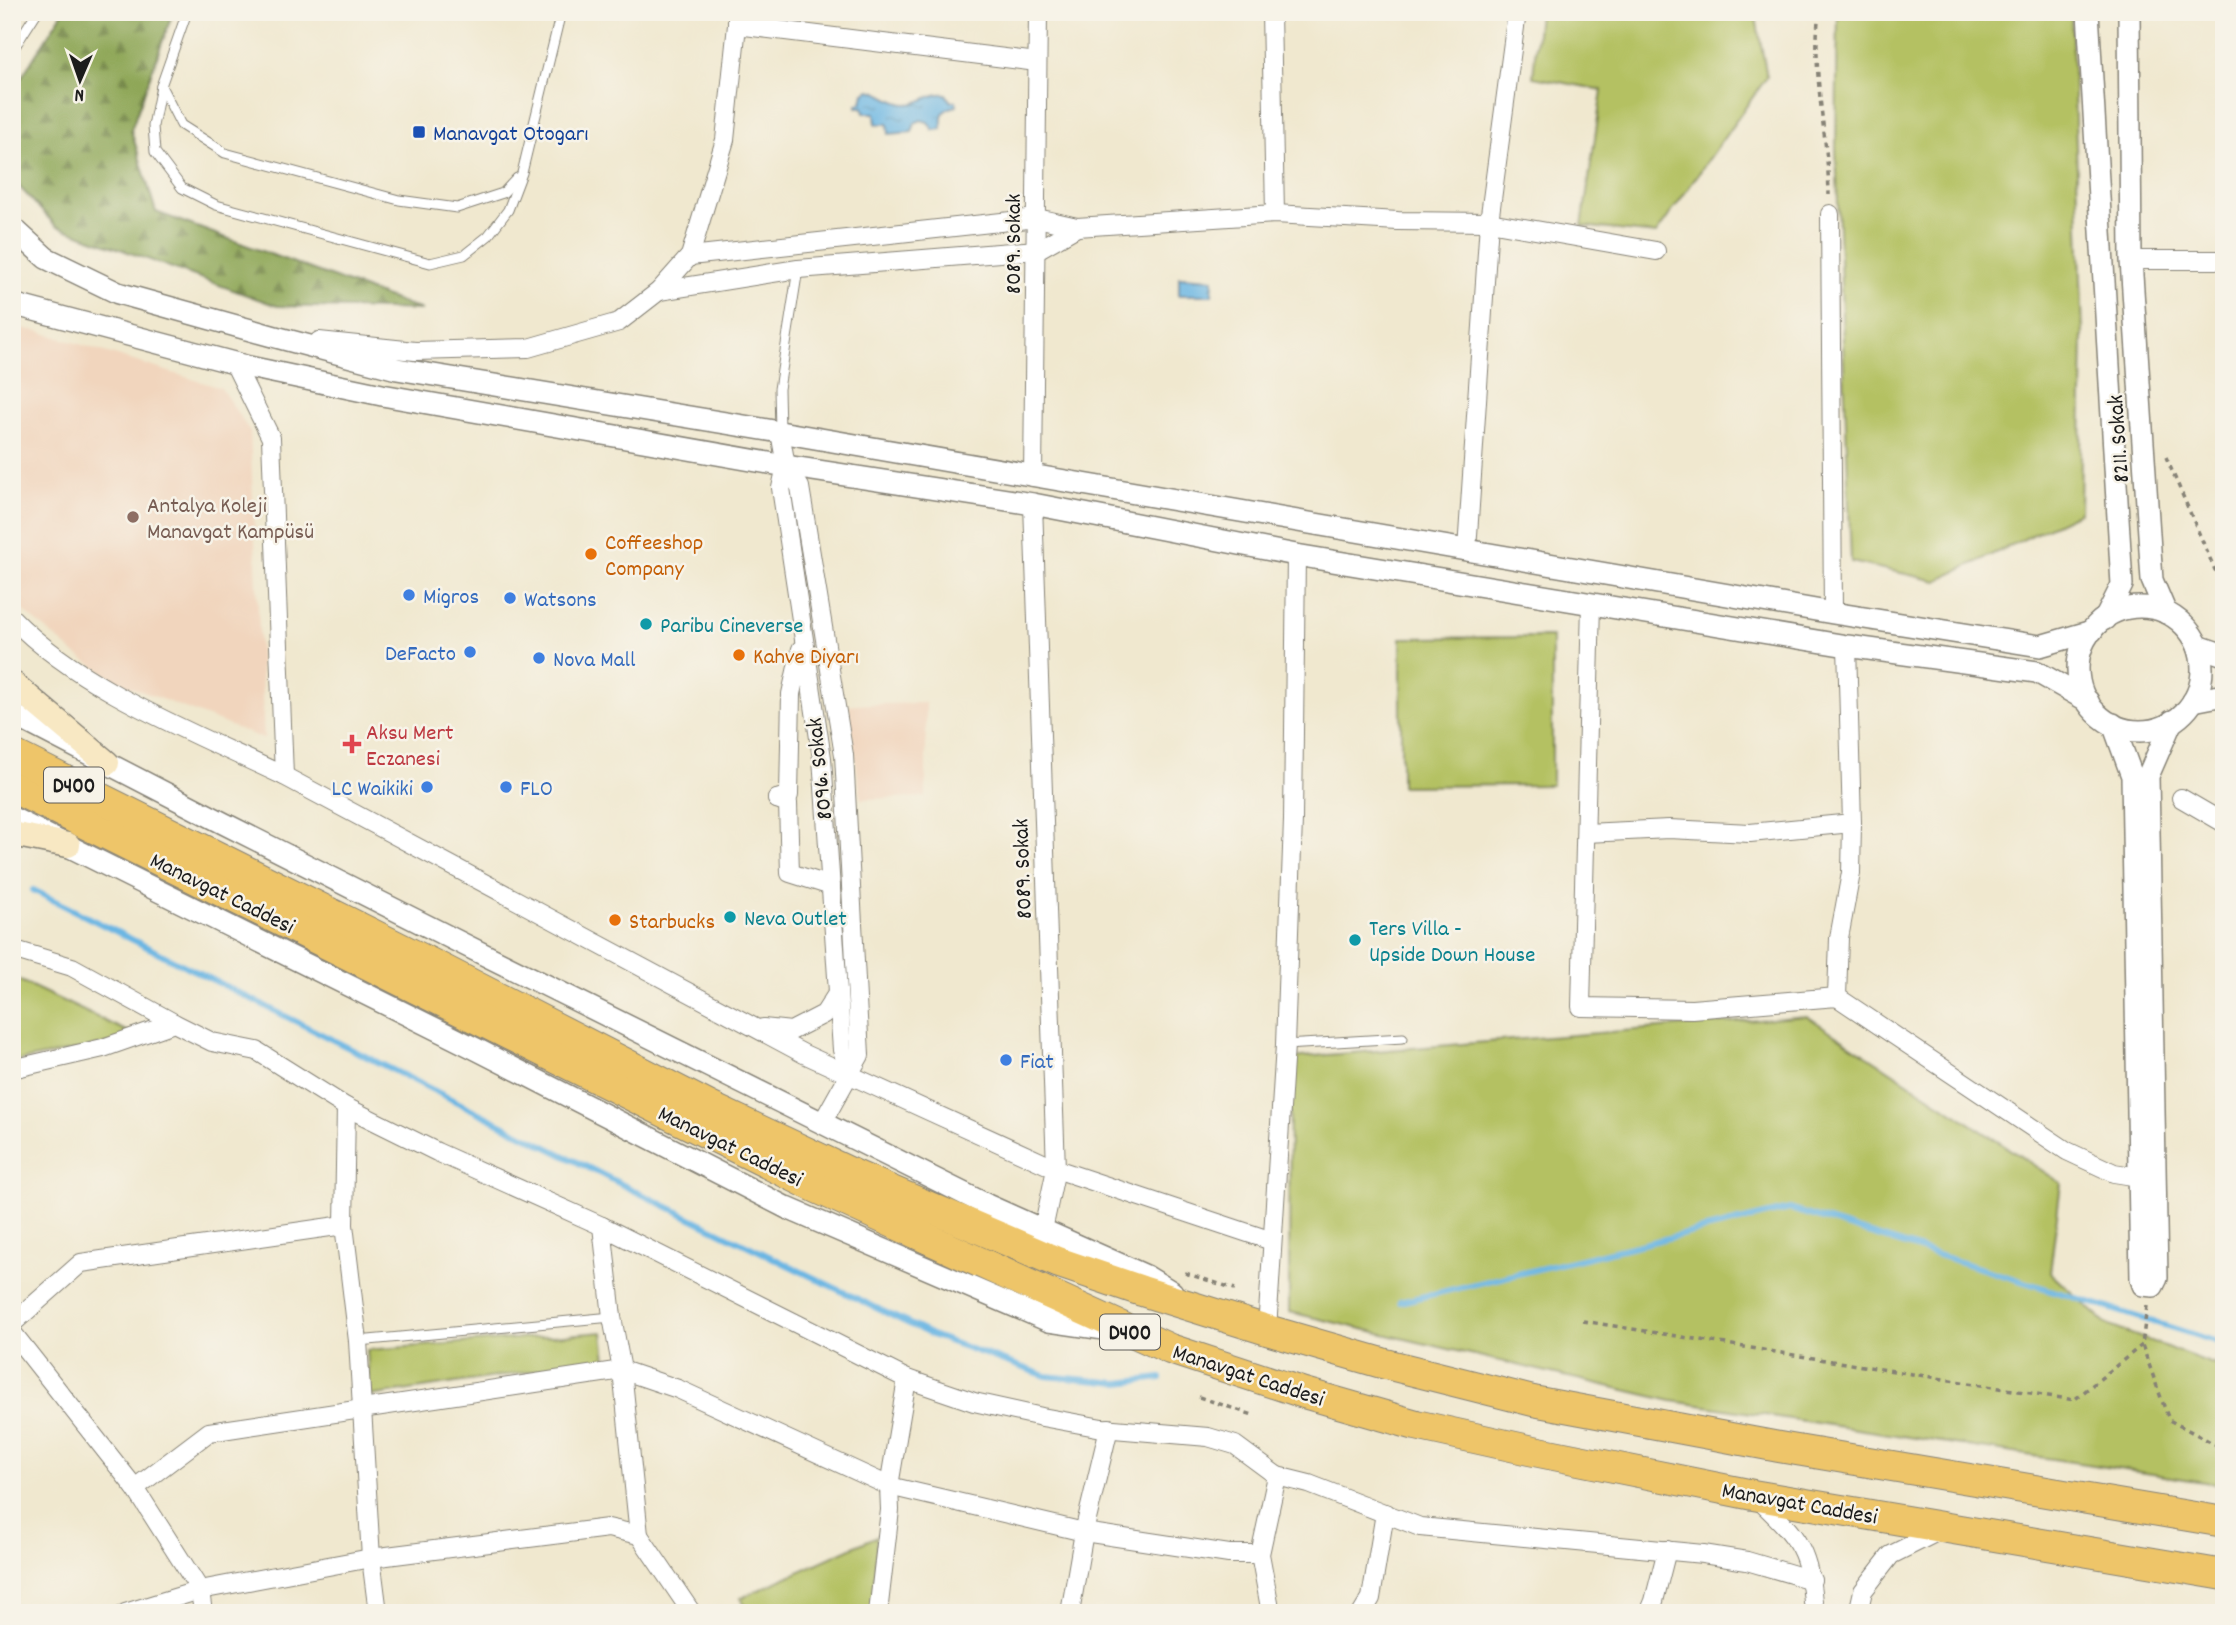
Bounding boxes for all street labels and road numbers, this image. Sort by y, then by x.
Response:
street label: 8089. Sokak [999,194,1032,294]
street label: 8211. Sokak [2101,393,2140,484]
street label: 8096. Sokak [800,716,843,821]
road number: D400 [44,768,104,802]
street label: 8089. Sokak [1006,818,1043,920]
street label: Manavgat Caddesi [143,846,300,945]
street label: Manavgat Caddesi [651,1099,808,1198]
road number: D400 [1100,1314,1160,1350]
street label: Manavgat Caddesi [1168,1337,1328,1417]
street label: Manavgat Caddesi [1719,1476,1880,1535]

